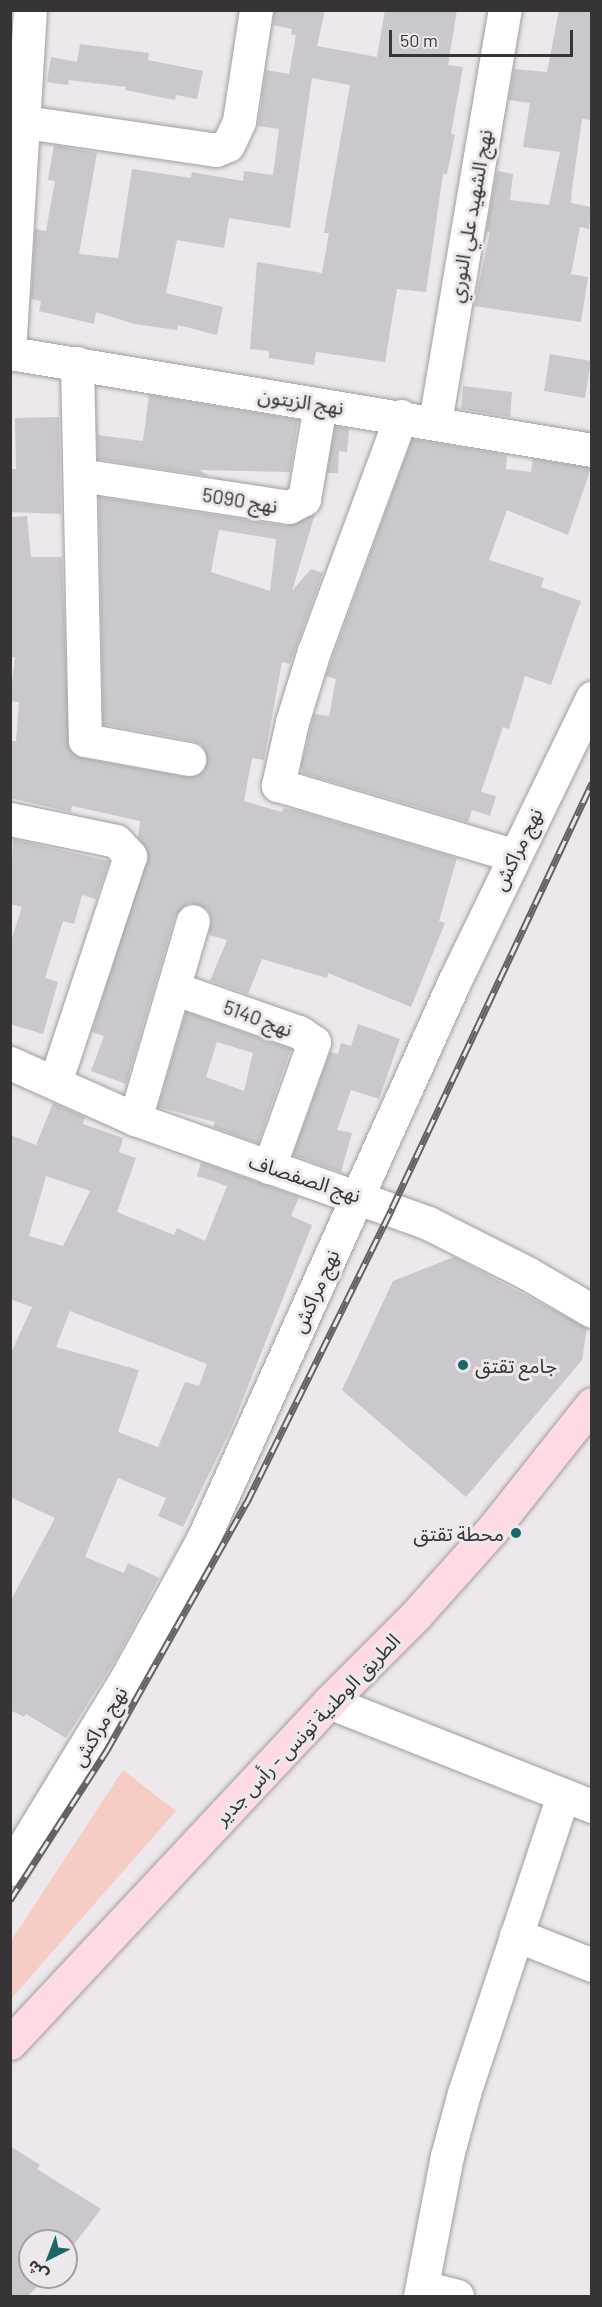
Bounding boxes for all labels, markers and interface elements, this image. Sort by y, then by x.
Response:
scale bar [392,18,576,56]
text: 50 m [400,29,438,51]
street label: نهج الشهيد علي النوري [443,128,497,304]
street label: نهج الزيتون [256,382,346,420]
street label: نهج 5090 [201,482,279,518]
street label: نهج مراكش [487,804,547,894]
street label: نهج 5140 [220,994,296,1042]
street label: نهج الصفصاف [246,1149,364,1207]
street label: نهج مراكش [286,1246,344,1336]
place label: جامع تقتق [475,1353,557,1377]
marker: جامع تقتق [456,1358,470,1372]
place label: محطة تقتق [413,1521,504,1545]
marker: محطة تقتق [509,1526,523,1540]
street label: الطريق الوطنية تونس - رأس جدير [209,1628,405,1830]
street label: نهج مراكش [66,1682,132,1770]
north arrow [18,2229,78,2289]
text: ش [22,2257,51,2286]

